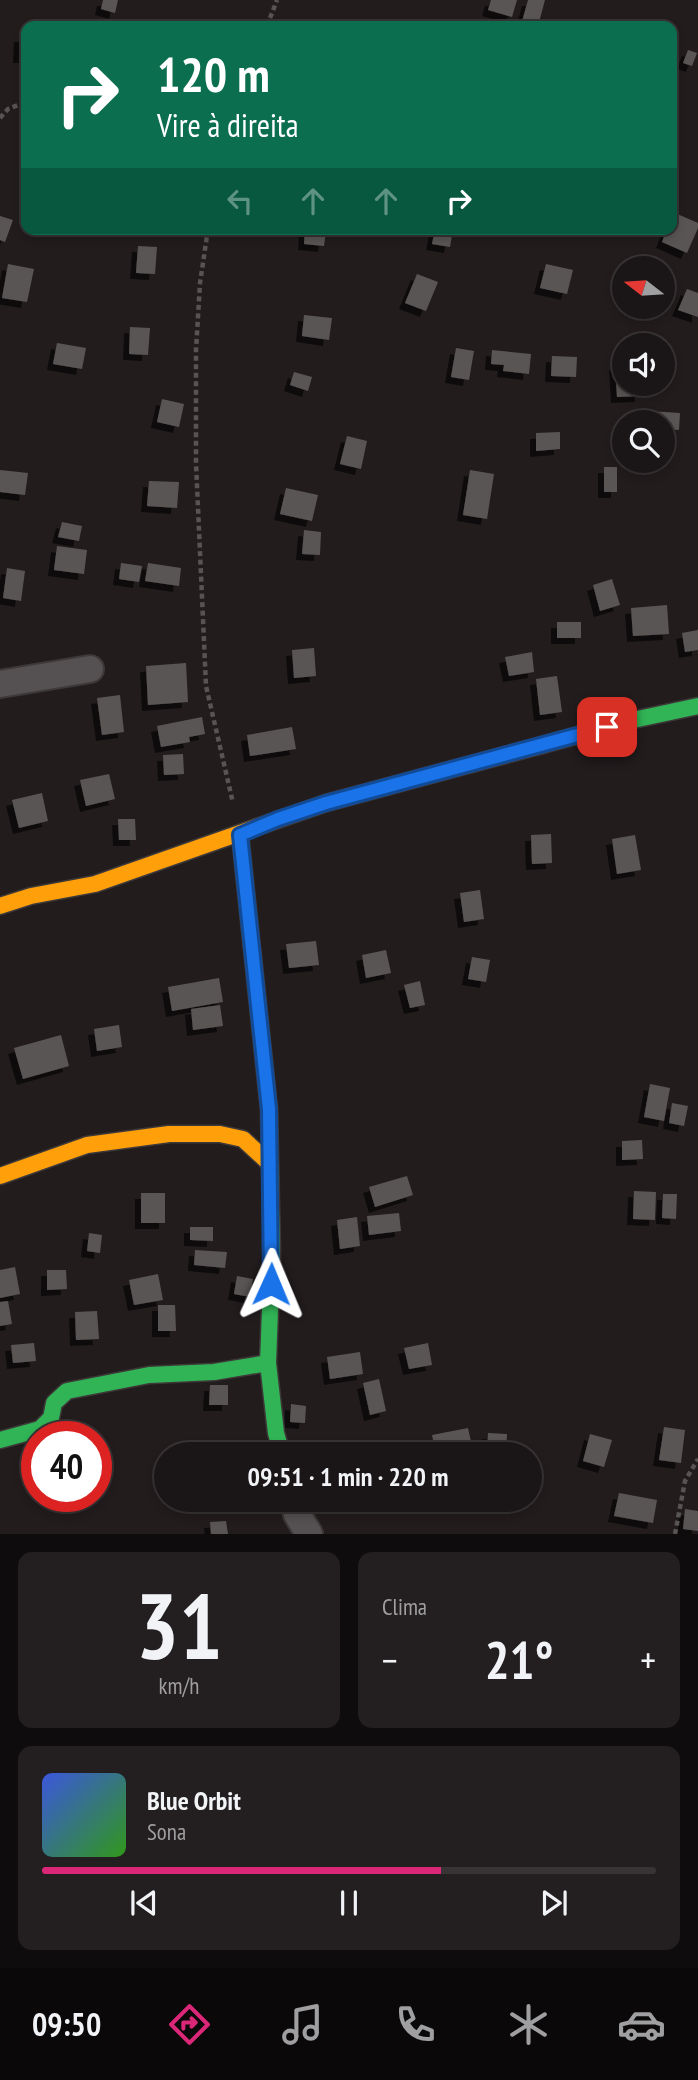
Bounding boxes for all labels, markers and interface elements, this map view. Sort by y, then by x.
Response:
text: 120 m [157,42,270,106]
icon: right [42,49,133,140]
text: Vire à direita [157,104,298,146]
icon: left [221,182,259,220]
icon: ahead [294,182,332,220]
icon: ahead [367,182,405,220]
icon: right [440,182,478,220]
north arrow [612,256,676,318]
map controls [612,256,675,473]
button: sound [612,333,675,396]
button: search [612,410,675,473]
pin [577,697,637,757]
icon: arrive [588,708,626,746]
position arrow [234,1247,308,1321]
speed limit sign: 40 [21,1421,112,1512]
text: 09:51 · 1 min · 220 m [248,1460,448,1493]
text: 31 [136,1566,223,1684]
text: Clima [382,1592,427,1621]
text: 21° [485,1626,553,1693]
text: − [382,1635,398,1684]
text: + [640,1635,656,1684]
text: km/h [159,1671,199,1700]
text: Blue Orbit [147,1784,241,1817]
text: Sona [147,1817,186,1846]
icon: previous [125,1884,163,1922]
icon: pause [330,1884,368,1922]
icon: next [535,1884,573,1922]
icon: directions [165,2000,214,2049]
icon: music [278,2000,327,2049]
icon: phone [391,2000,440,2049]
icon: climate [504,2000,553,2049]
icon: car [617,2000,666,2049]
text: 09:50 [32,2003,101,2045]

